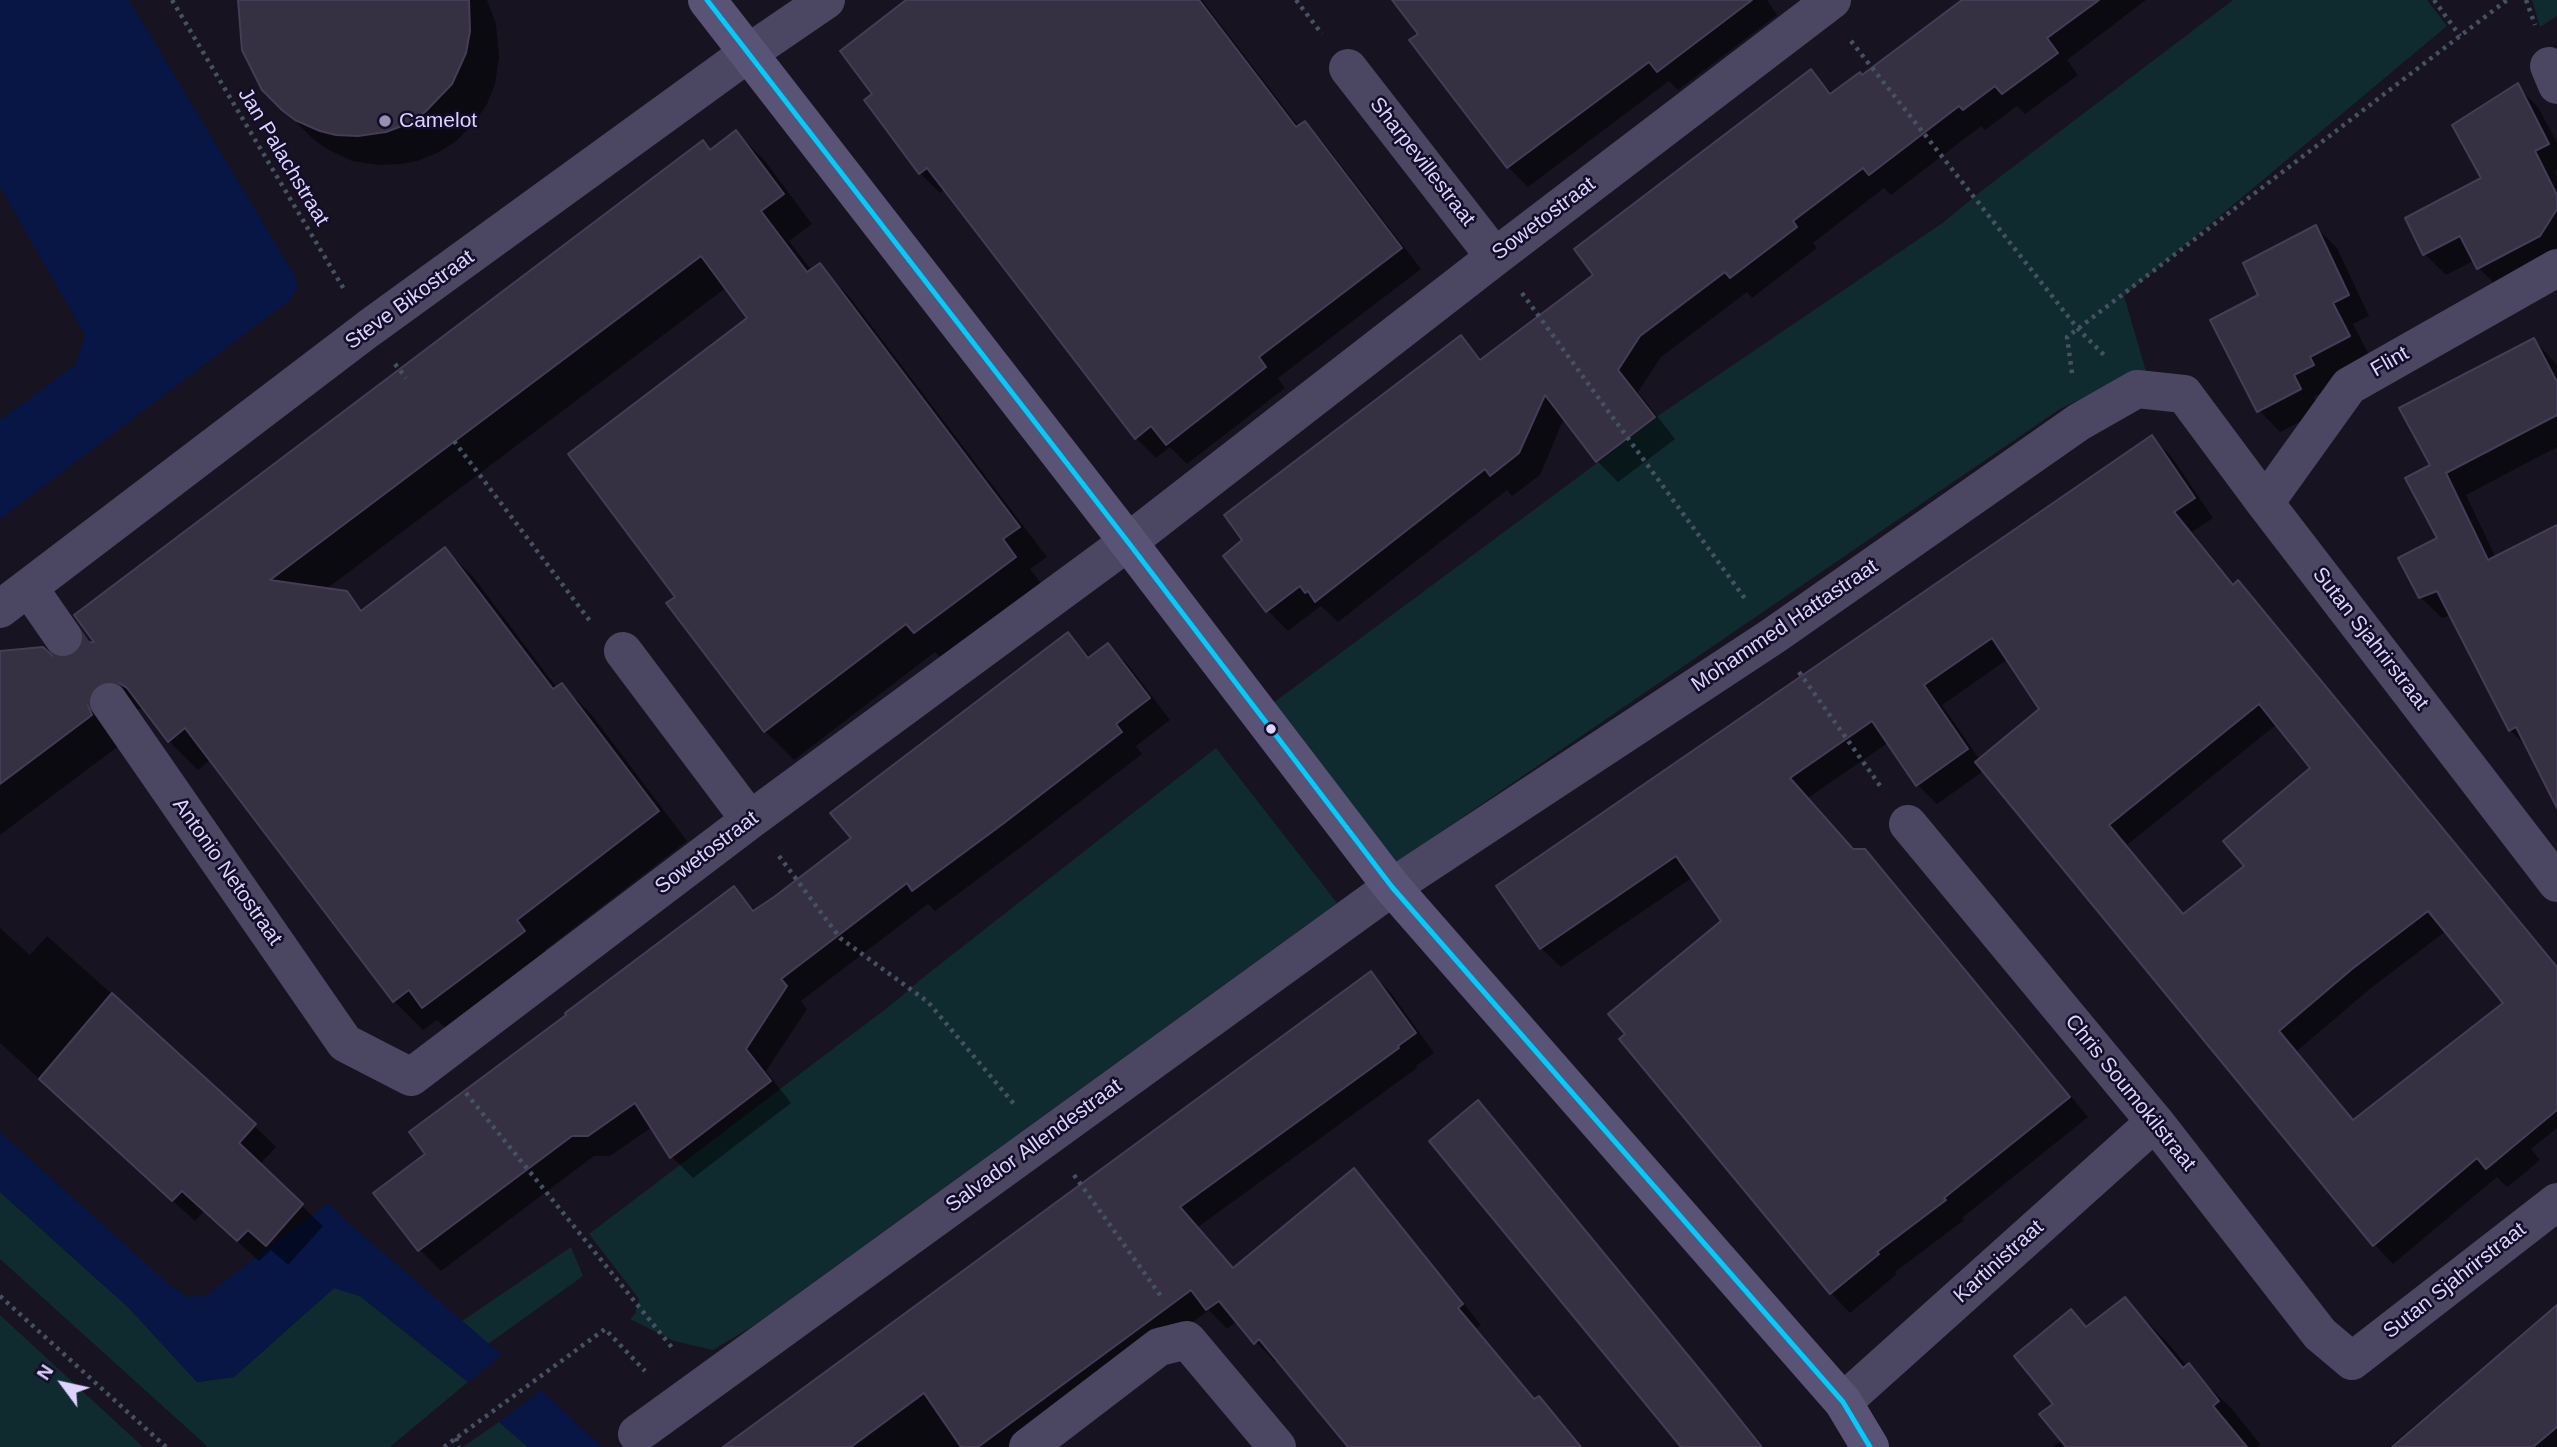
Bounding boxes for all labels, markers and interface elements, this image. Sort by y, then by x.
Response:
street label: Jan Palachstraat [232,83,334,231]
street label: Sharpevillestraat [1364,93,1480,231]
place label: Camelot [399,108,477,134]
marker: Camelot [377,113,393,129]
street label: Sowetostraat [1487,172,1601,266]
street label: Steve Bikostraat [341,245,479,355]
street label: Flint [2367,341,2413,383]
street label: Mohammed Hattastraat [1687,554,1883,698]
street label: Sutan Sjahrirstraat [2307,563,2433,715]
unlabelled marker [1264,722,1278,736]
street label: Antonio Netostraat [167,794,287,950]
street label: Sowetostraat [650,806,764,900]
street label: Chris Soumokilstraat [2059,1010,2201,1176]
street label: Salvador Allendestraat [941,1074,1127,1218]
street label: Kartinistraat [1949,1215,2049,1309]
street label: Sutan Sjahrirstraat [2379,1218,2531,1344]
north arrow [28,1349,98,1419]
text: N [32,1361,58,1384]

